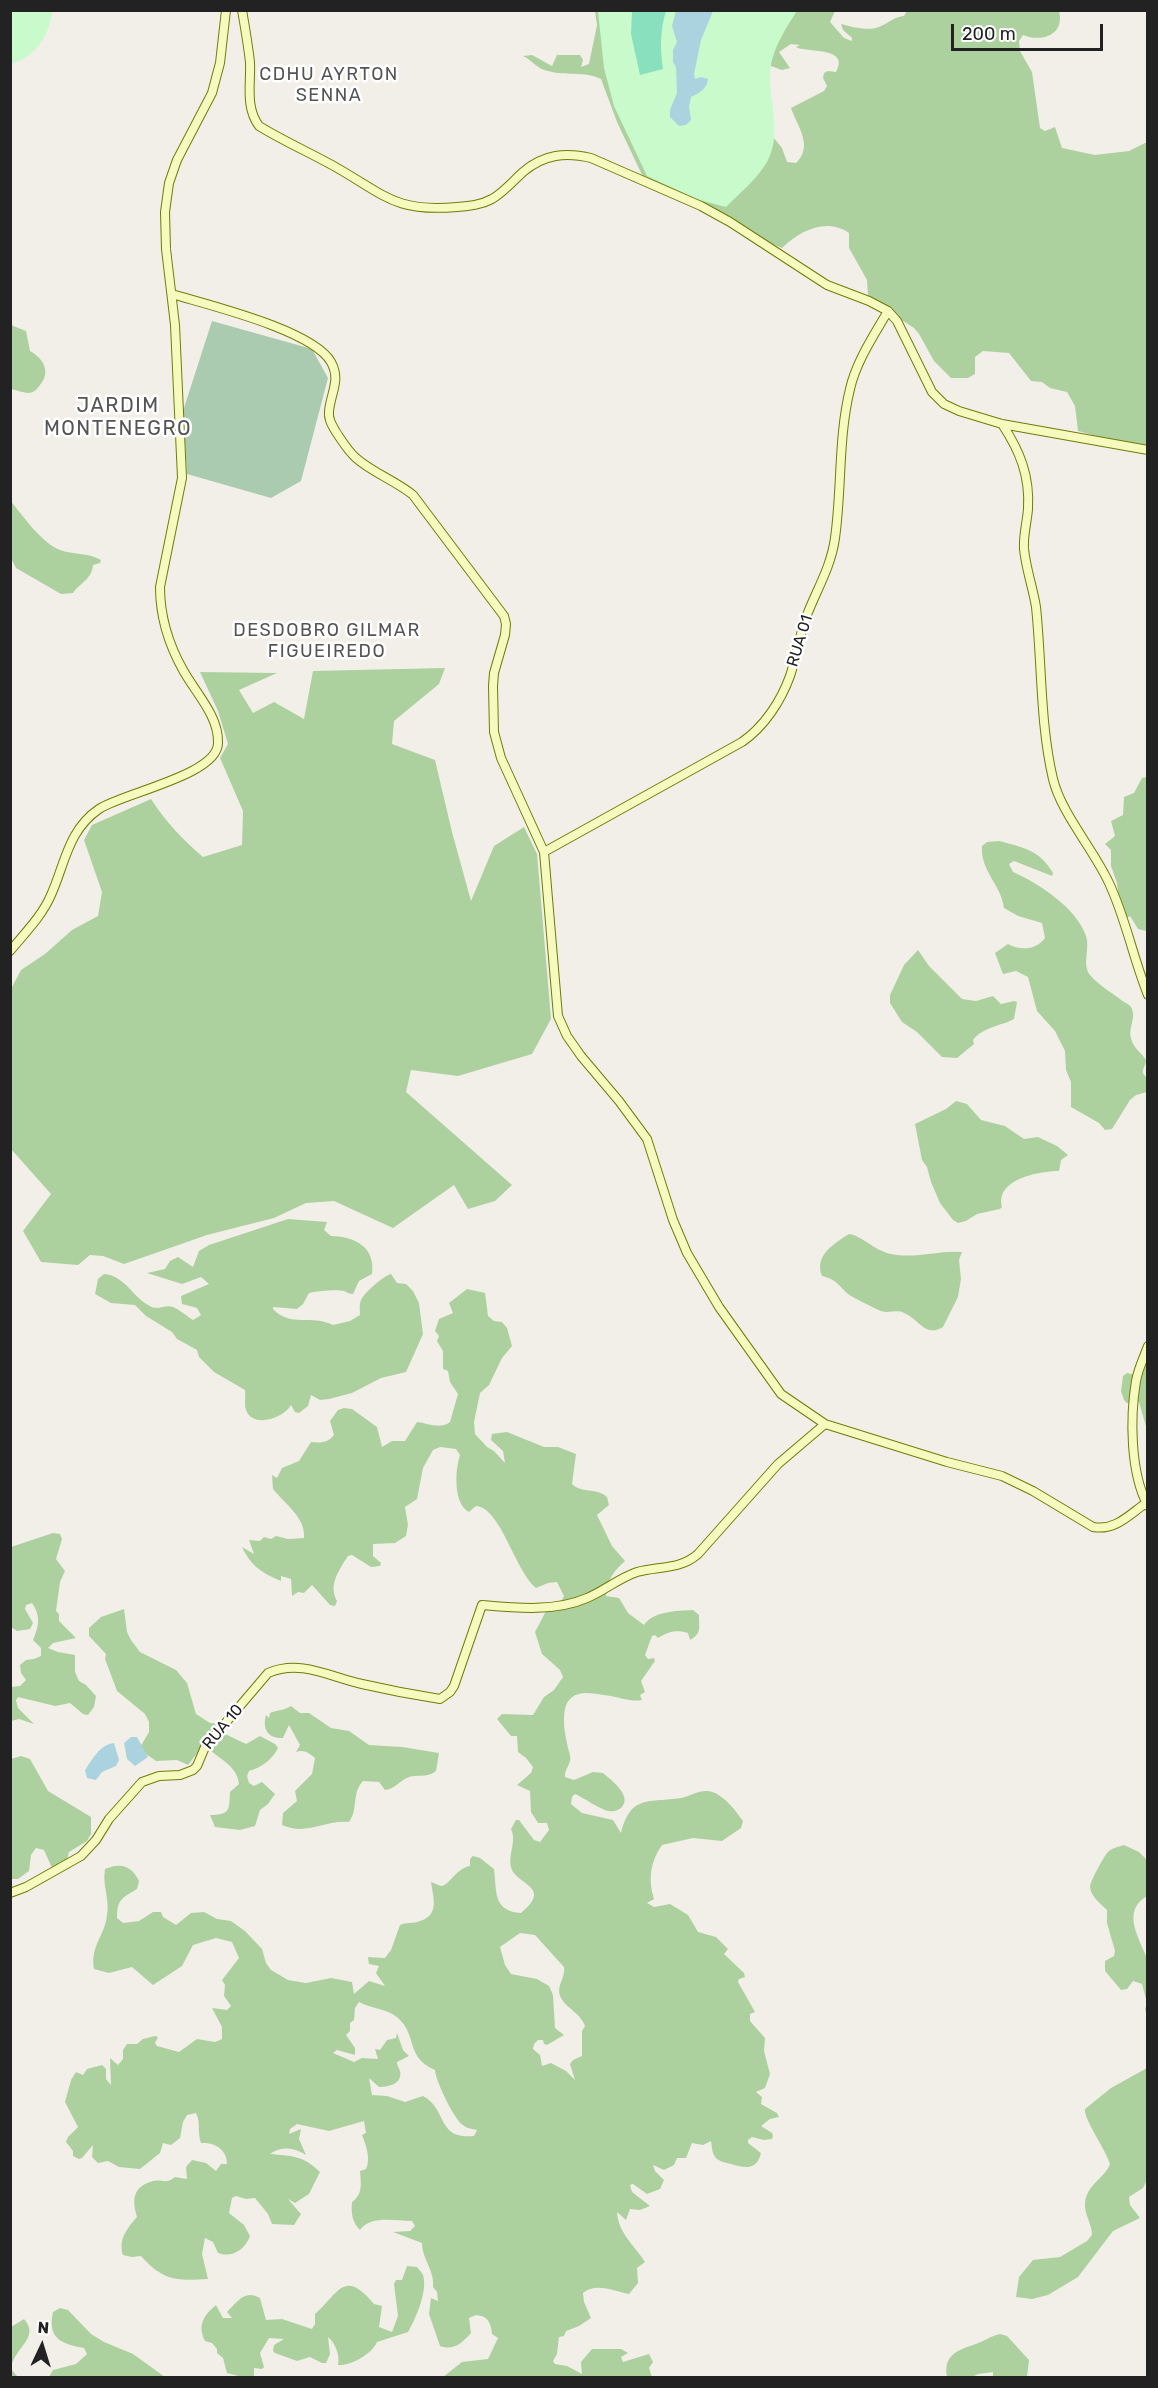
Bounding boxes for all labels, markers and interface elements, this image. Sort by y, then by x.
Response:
scale bar [954,12,1106,50]
text: 200 m [962,23,1016,45]
district label: CDHU AYRTON SENNA [259,64,399,106]
district label: JARDIM MONTENEGRO [44,394,192,441]
street label: RUA 01 [783,613,817,669]
district label: DESDOBRO GILMAR FIGUEIREDO [233,620,421,662]
street label: RUA 10 [199,1700,247,1754]
north arrow [12,2316,72,2376]
text: N [37,2318,50,2337]

